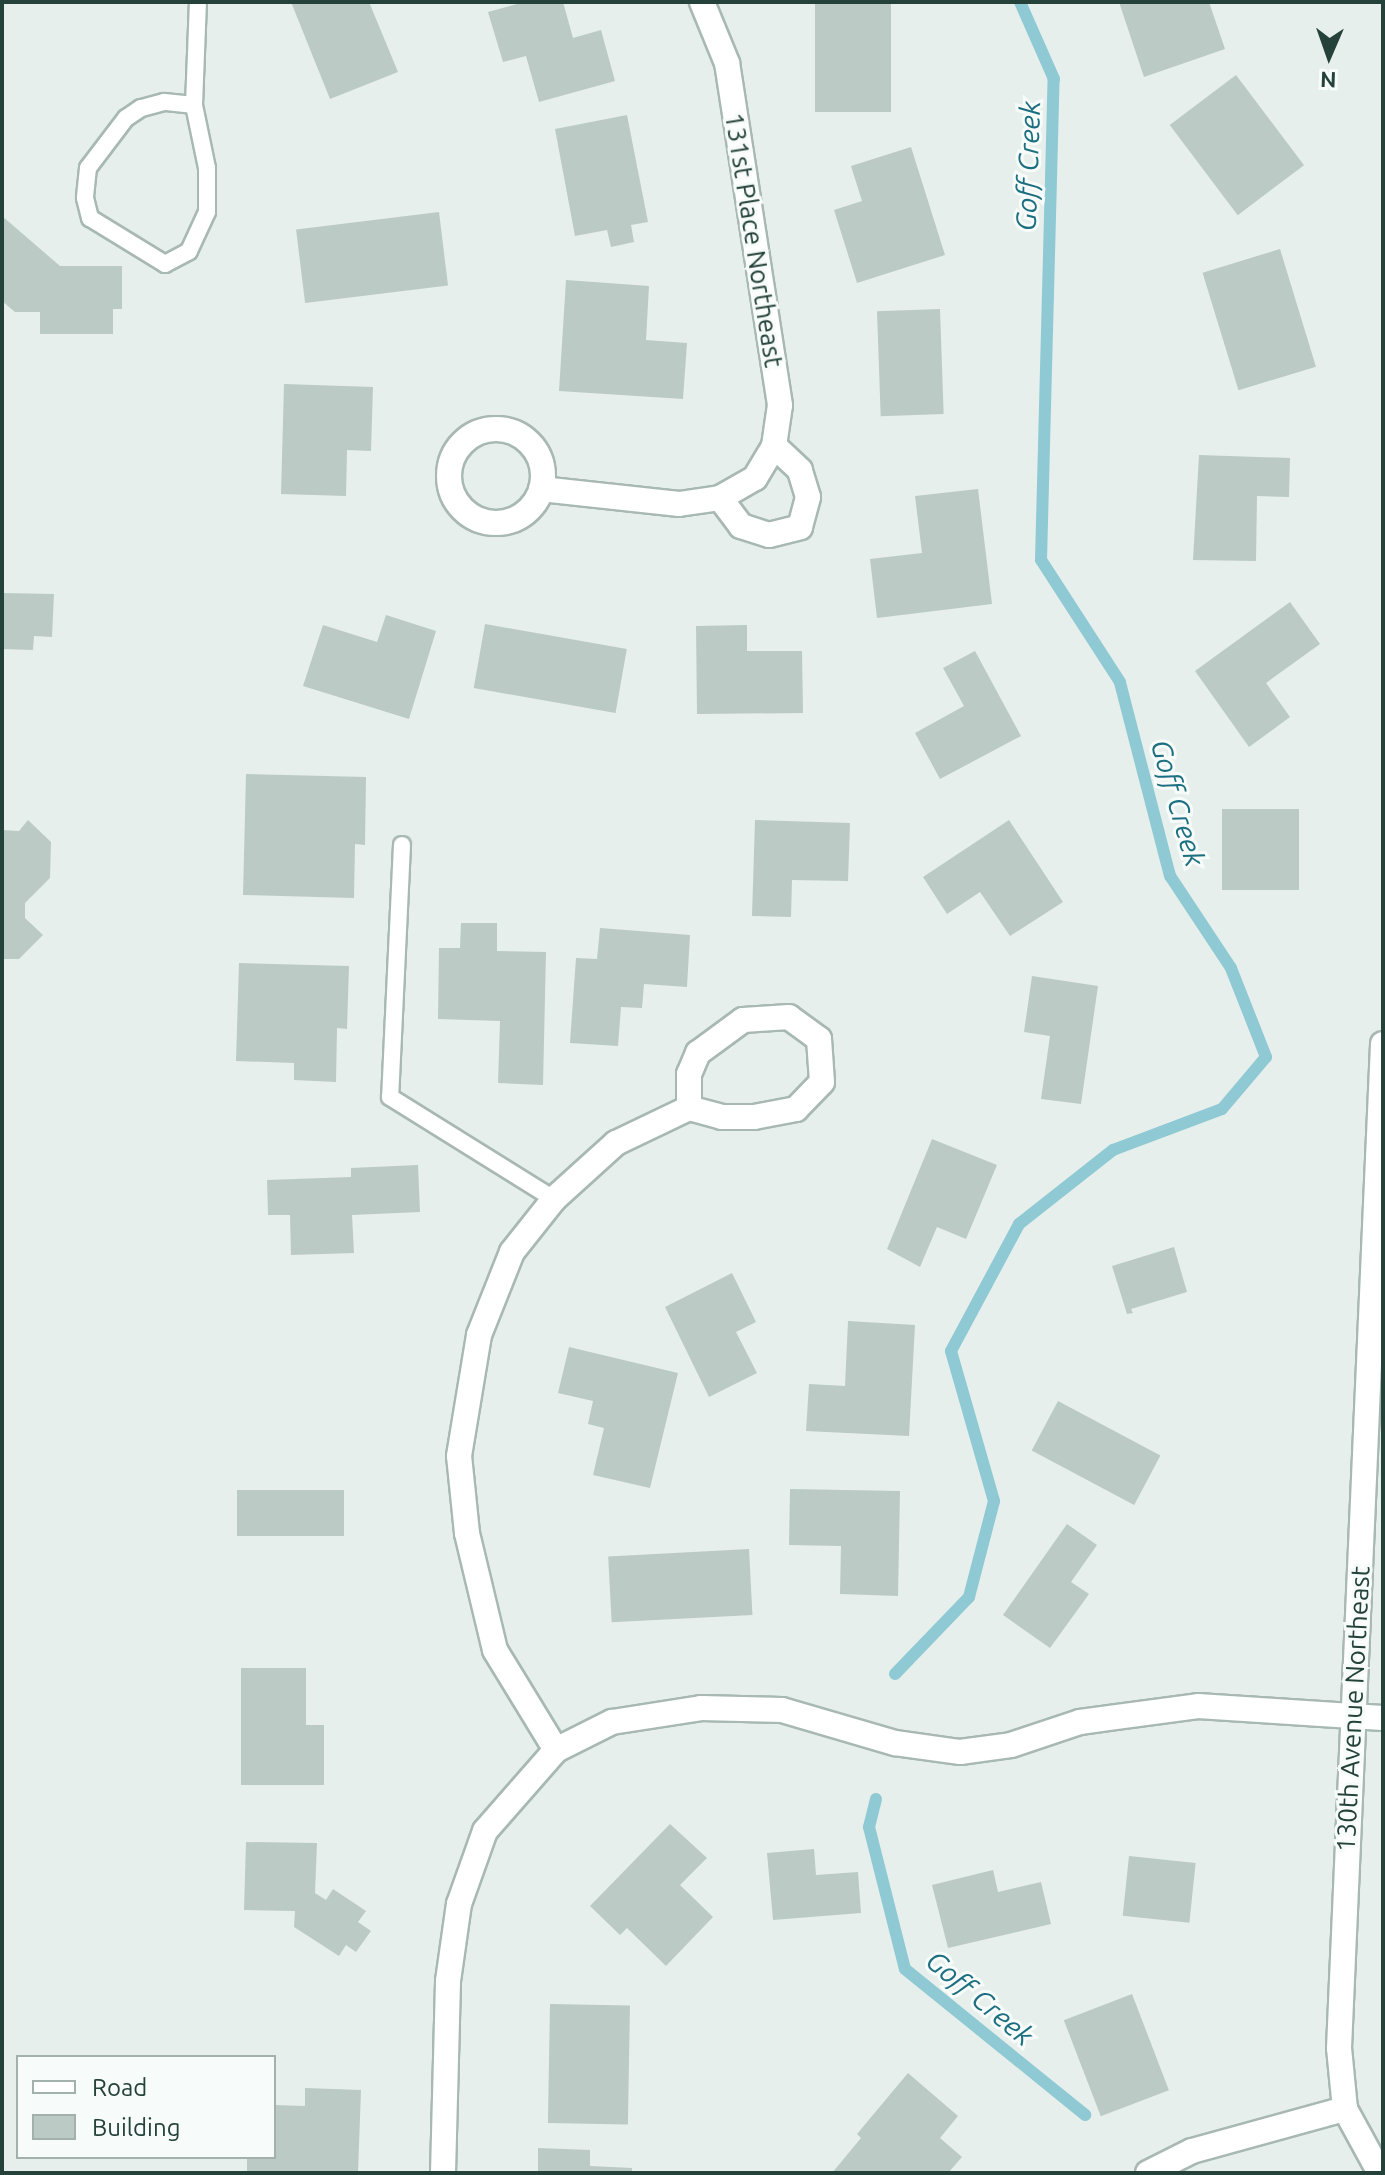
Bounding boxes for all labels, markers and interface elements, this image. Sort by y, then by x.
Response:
north arrow [1289,16,1369,96]
text: N [1320,68,1337,93]
water label: Goff Creek [1009,100,1047,232]
street label: 131st Place Northeast [718,110,790,370]
water label: Goff Creek [1144,736,1212,870]
street label: 130th Avenue Northeast [1330,1565,1376,1853]
water label: Goff Creek [919,1943,1041,2053]
legend [16,2055,276,2159]
text: Road [92,2074,147,2101]
text: Building [92,2114,180,2141]

